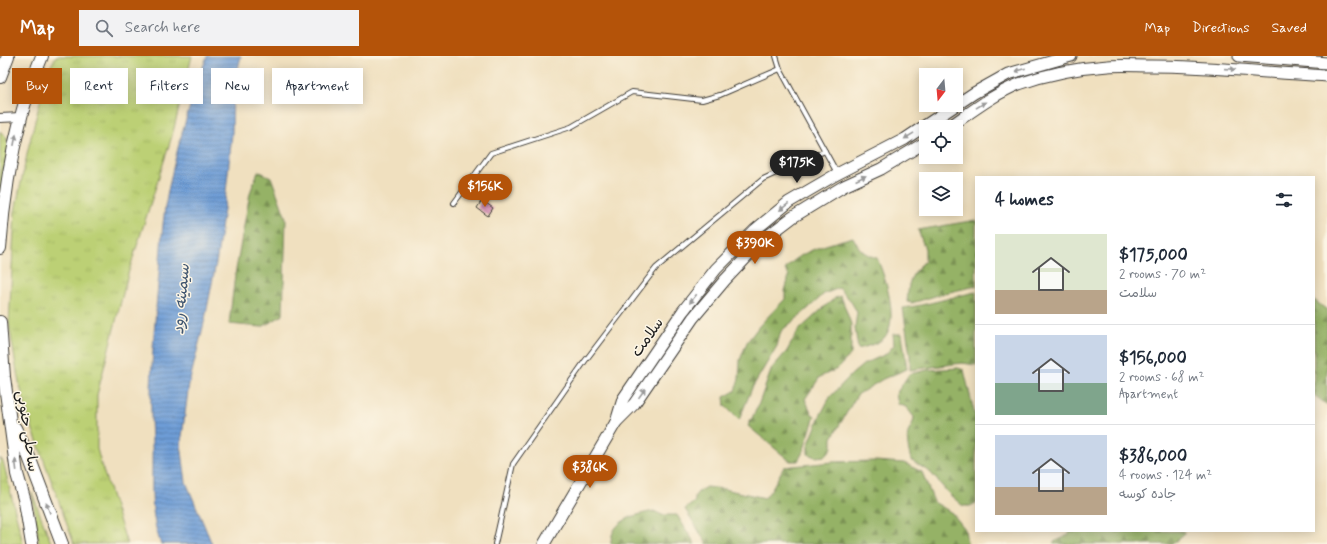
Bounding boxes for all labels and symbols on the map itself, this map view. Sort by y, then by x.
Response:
one-way arrow [1224,65,1236,72]
one-way arrow [1014,67,1026,73]
north arrow [919,68,963,112]
one-way arrow [976,101,986,109]
one-way arrow [903,133,915,140]
one-way arrow [13,134,19,147]
pin: $175K [769,150,825,184]
pin: $156K [457,174,513,208]
one-way arrow [856,175,867,181]
one-way arrow [778,202,789,211]
pin: $390K [727,231,783,265]
water label: سیمینه رود [168,262,195,335]
one-way arrow [688,294,697,305]
street label: سلامت [627,314,669,361]
one-way arrow [638,388,646,398]
street label: ساحلی جنوبی [11,389,43,473]
pin: $386K [562,455,618,489]
one-way arrow [13,459,19,471]
one-way arrow [44,501,50,513]

